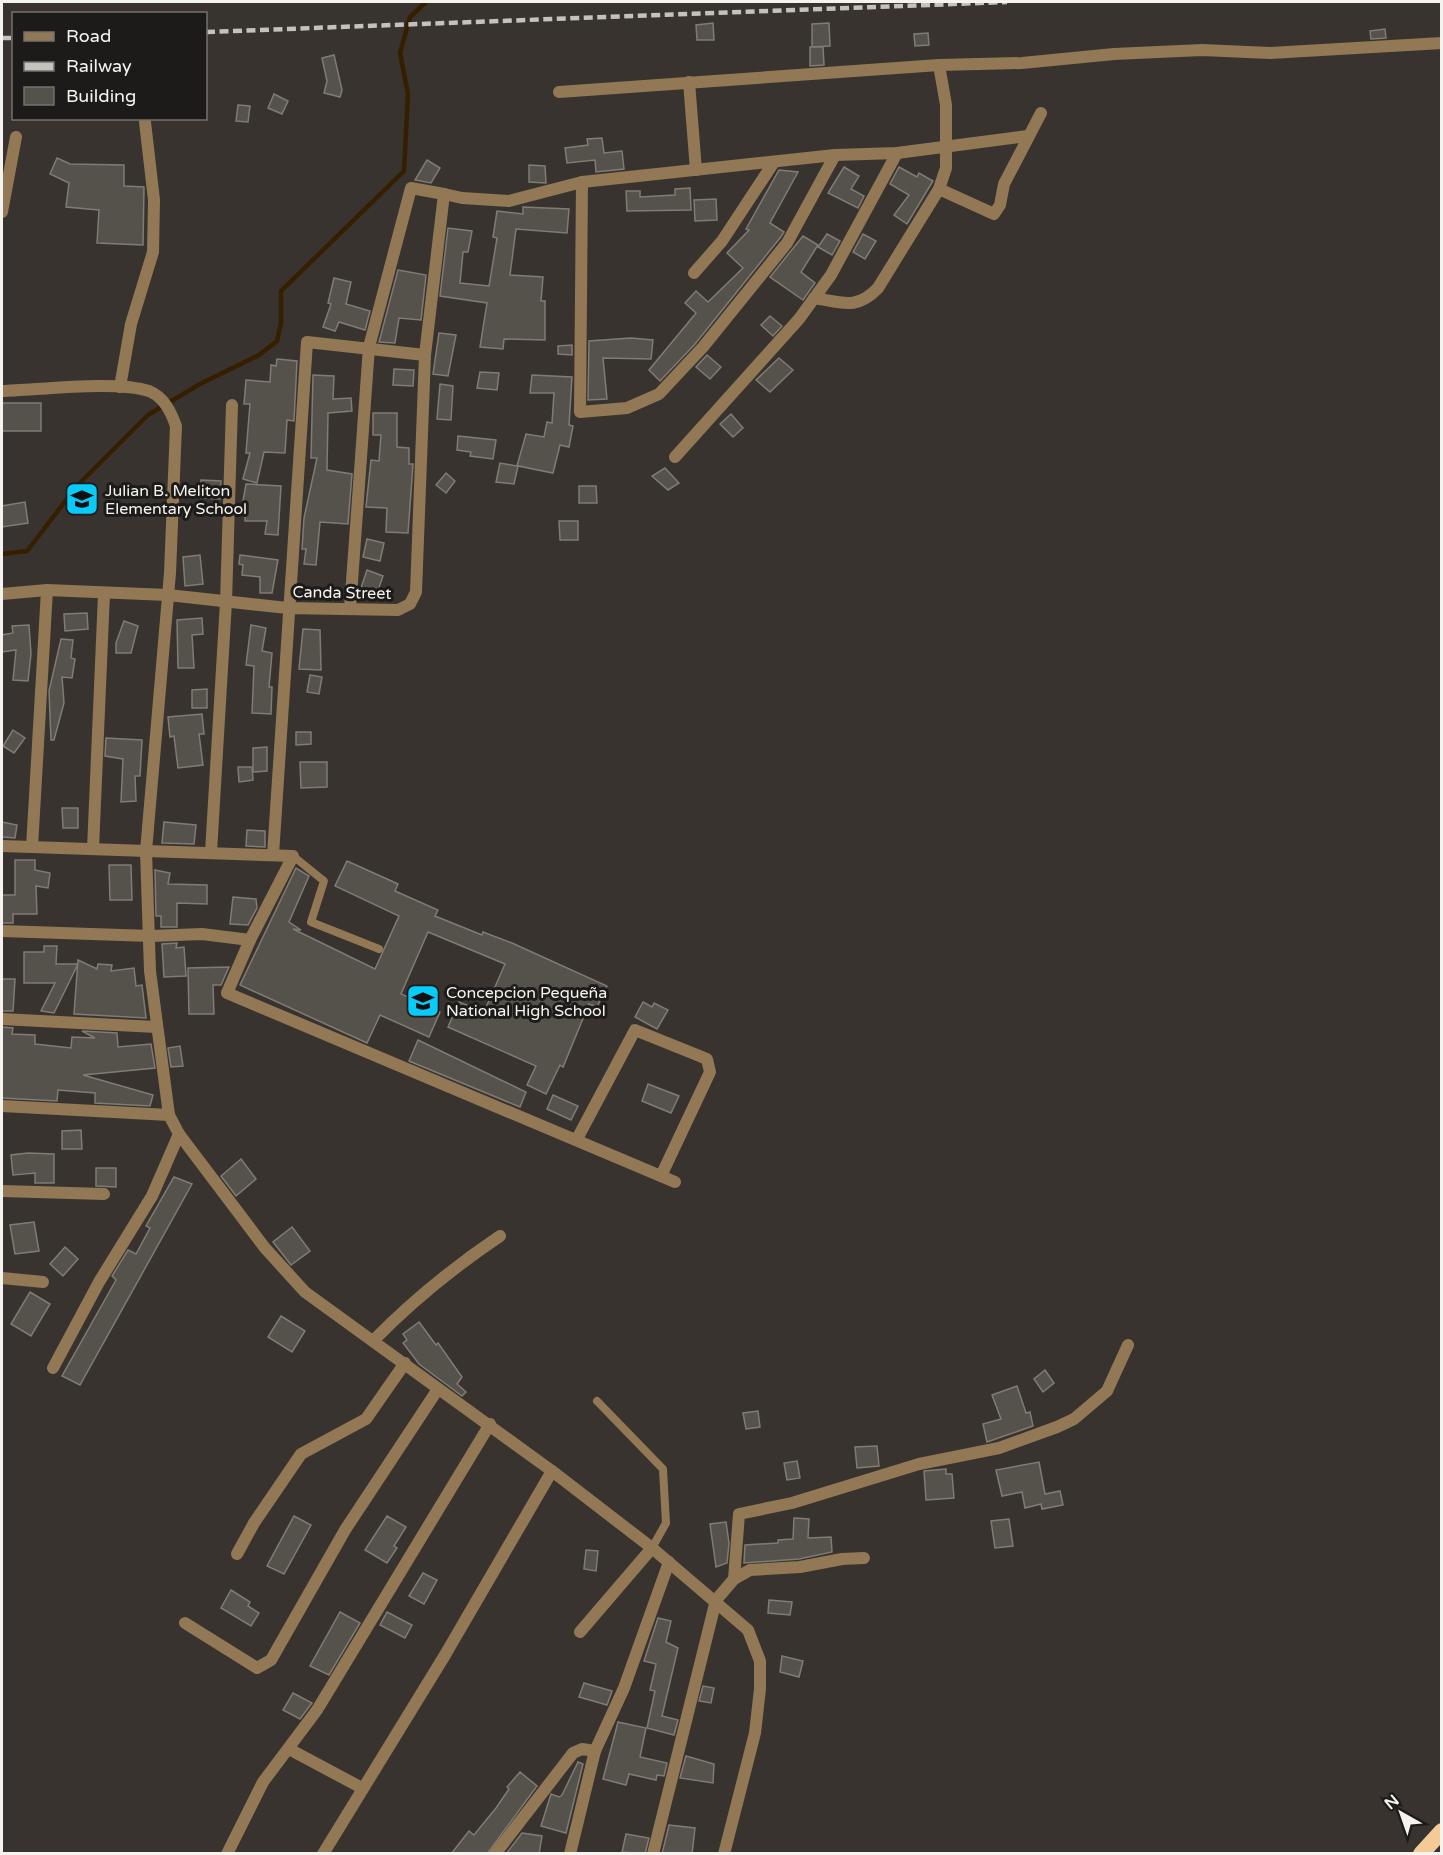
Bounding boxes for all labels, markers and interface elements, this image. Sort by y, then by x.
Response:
legend [12,12,207,120]
text: Road [66,25,111,47]
text: Railway [66,55,132,77]
text: Building [66,85,136,107]
school or university icon: Julian B. Meliton Elementary School [64,481,100,517]
place label: Julian B. Meliton Elementary School [105,481,247,519]
street label: Canda Street [292,582,392,604]
school or university icon: Concepcion Pequeña National High School [405,983,441,1019]
place label: Concepcion Pequeña National High School [446,983,607,1021]
north arrow [1371,1783,1431,1843]
text: N [1381,1790,1403,1814]

